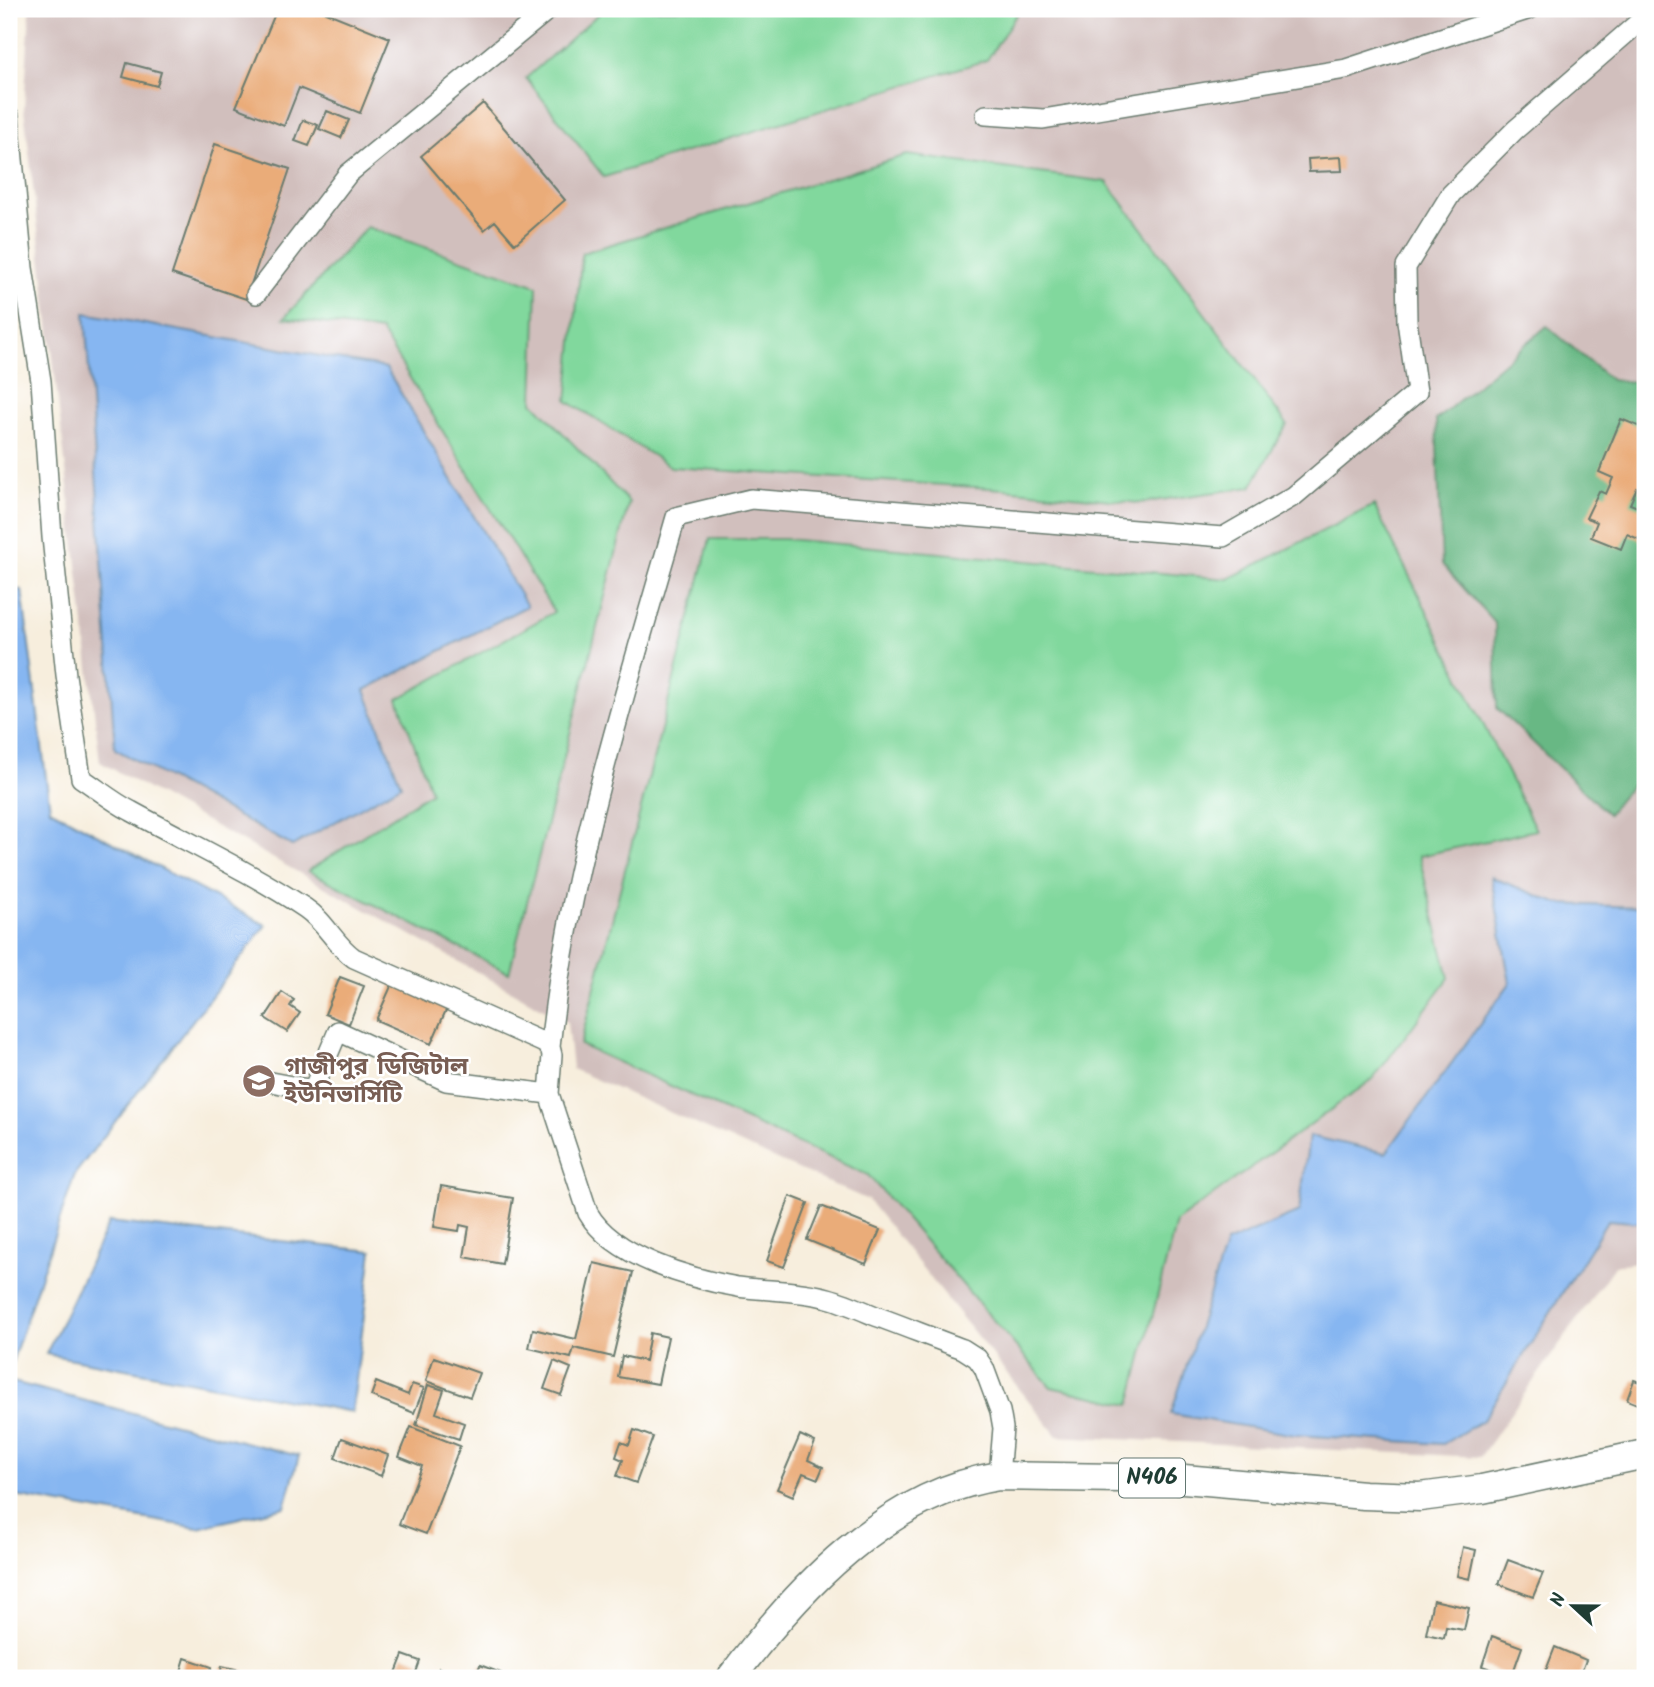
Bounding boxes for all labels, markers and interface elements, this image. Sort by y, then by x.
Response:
place label: গাজীপুর ডিজিটাল ইউনিভার্সিটি [283,1048,469,1115]
school or university icon: গাজীপুর ডিজিটাল ইউনিভার্সিটি [240,1062,278,1100]
road number: N406 [1119,1458,1185,1498]
north arrow [1538,1572,1608,1642]
text: N [1543,1589,1575,1612]

